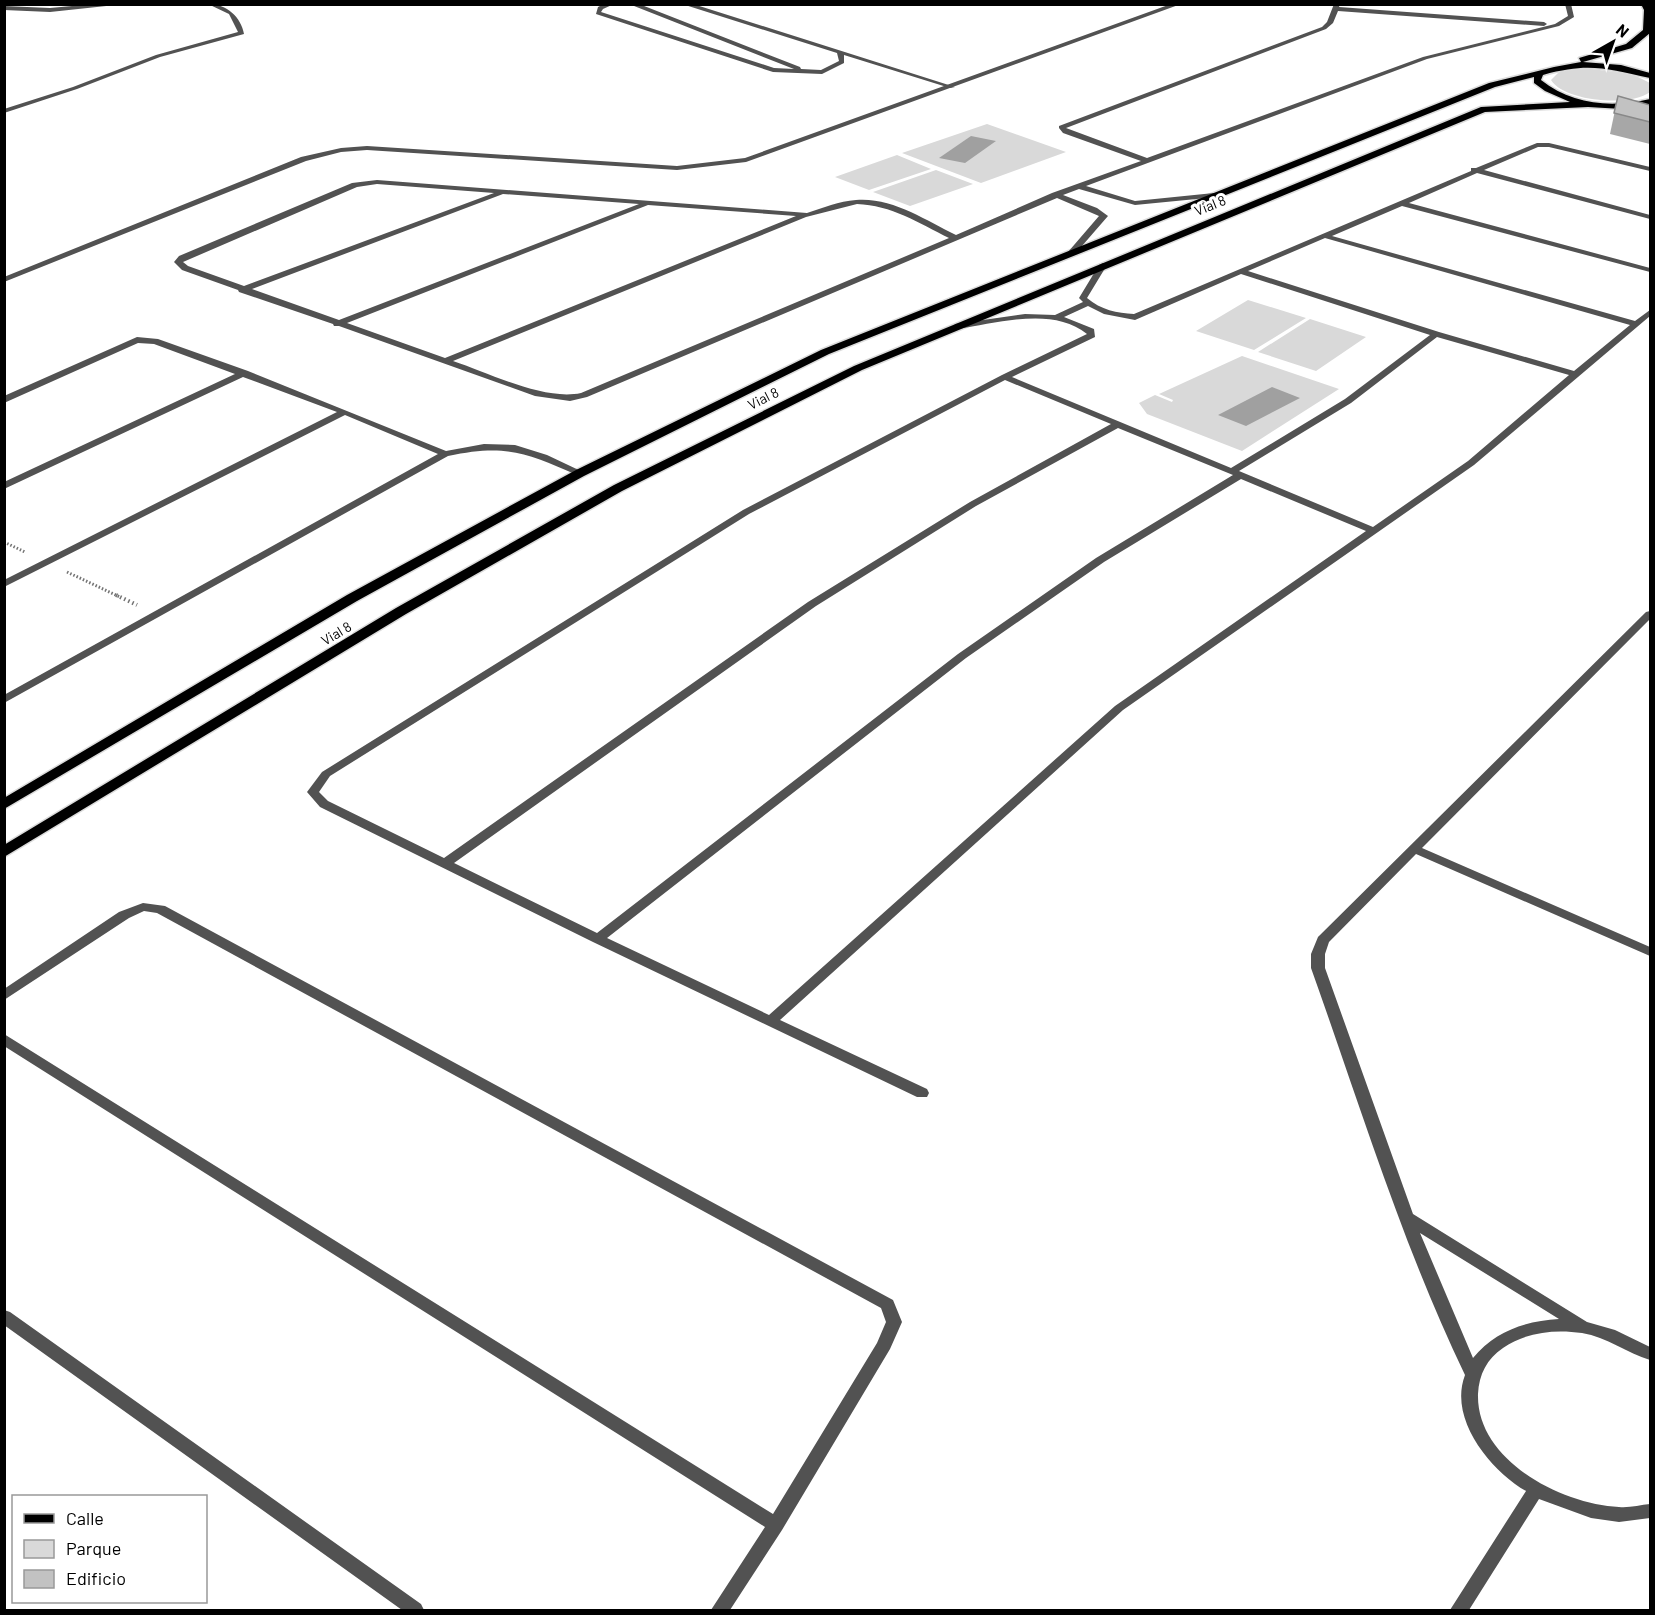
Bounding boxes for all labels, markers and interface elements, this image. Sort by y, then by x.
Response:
north arrow [1583,12,1643,72]
text: N [1613,19,1633,41]
street label: Vial 8 [1192,191,1228,219]
street label: Vial 8 [745,383,781,413]
street label: Vial 8 [318,617,354,649]
legend [12,1495,207,1603]
text: Calle [66,1507,104,1529]
text: Parque [66,1537,121,1559]
text: Edificio [66,1567,126,1589]

